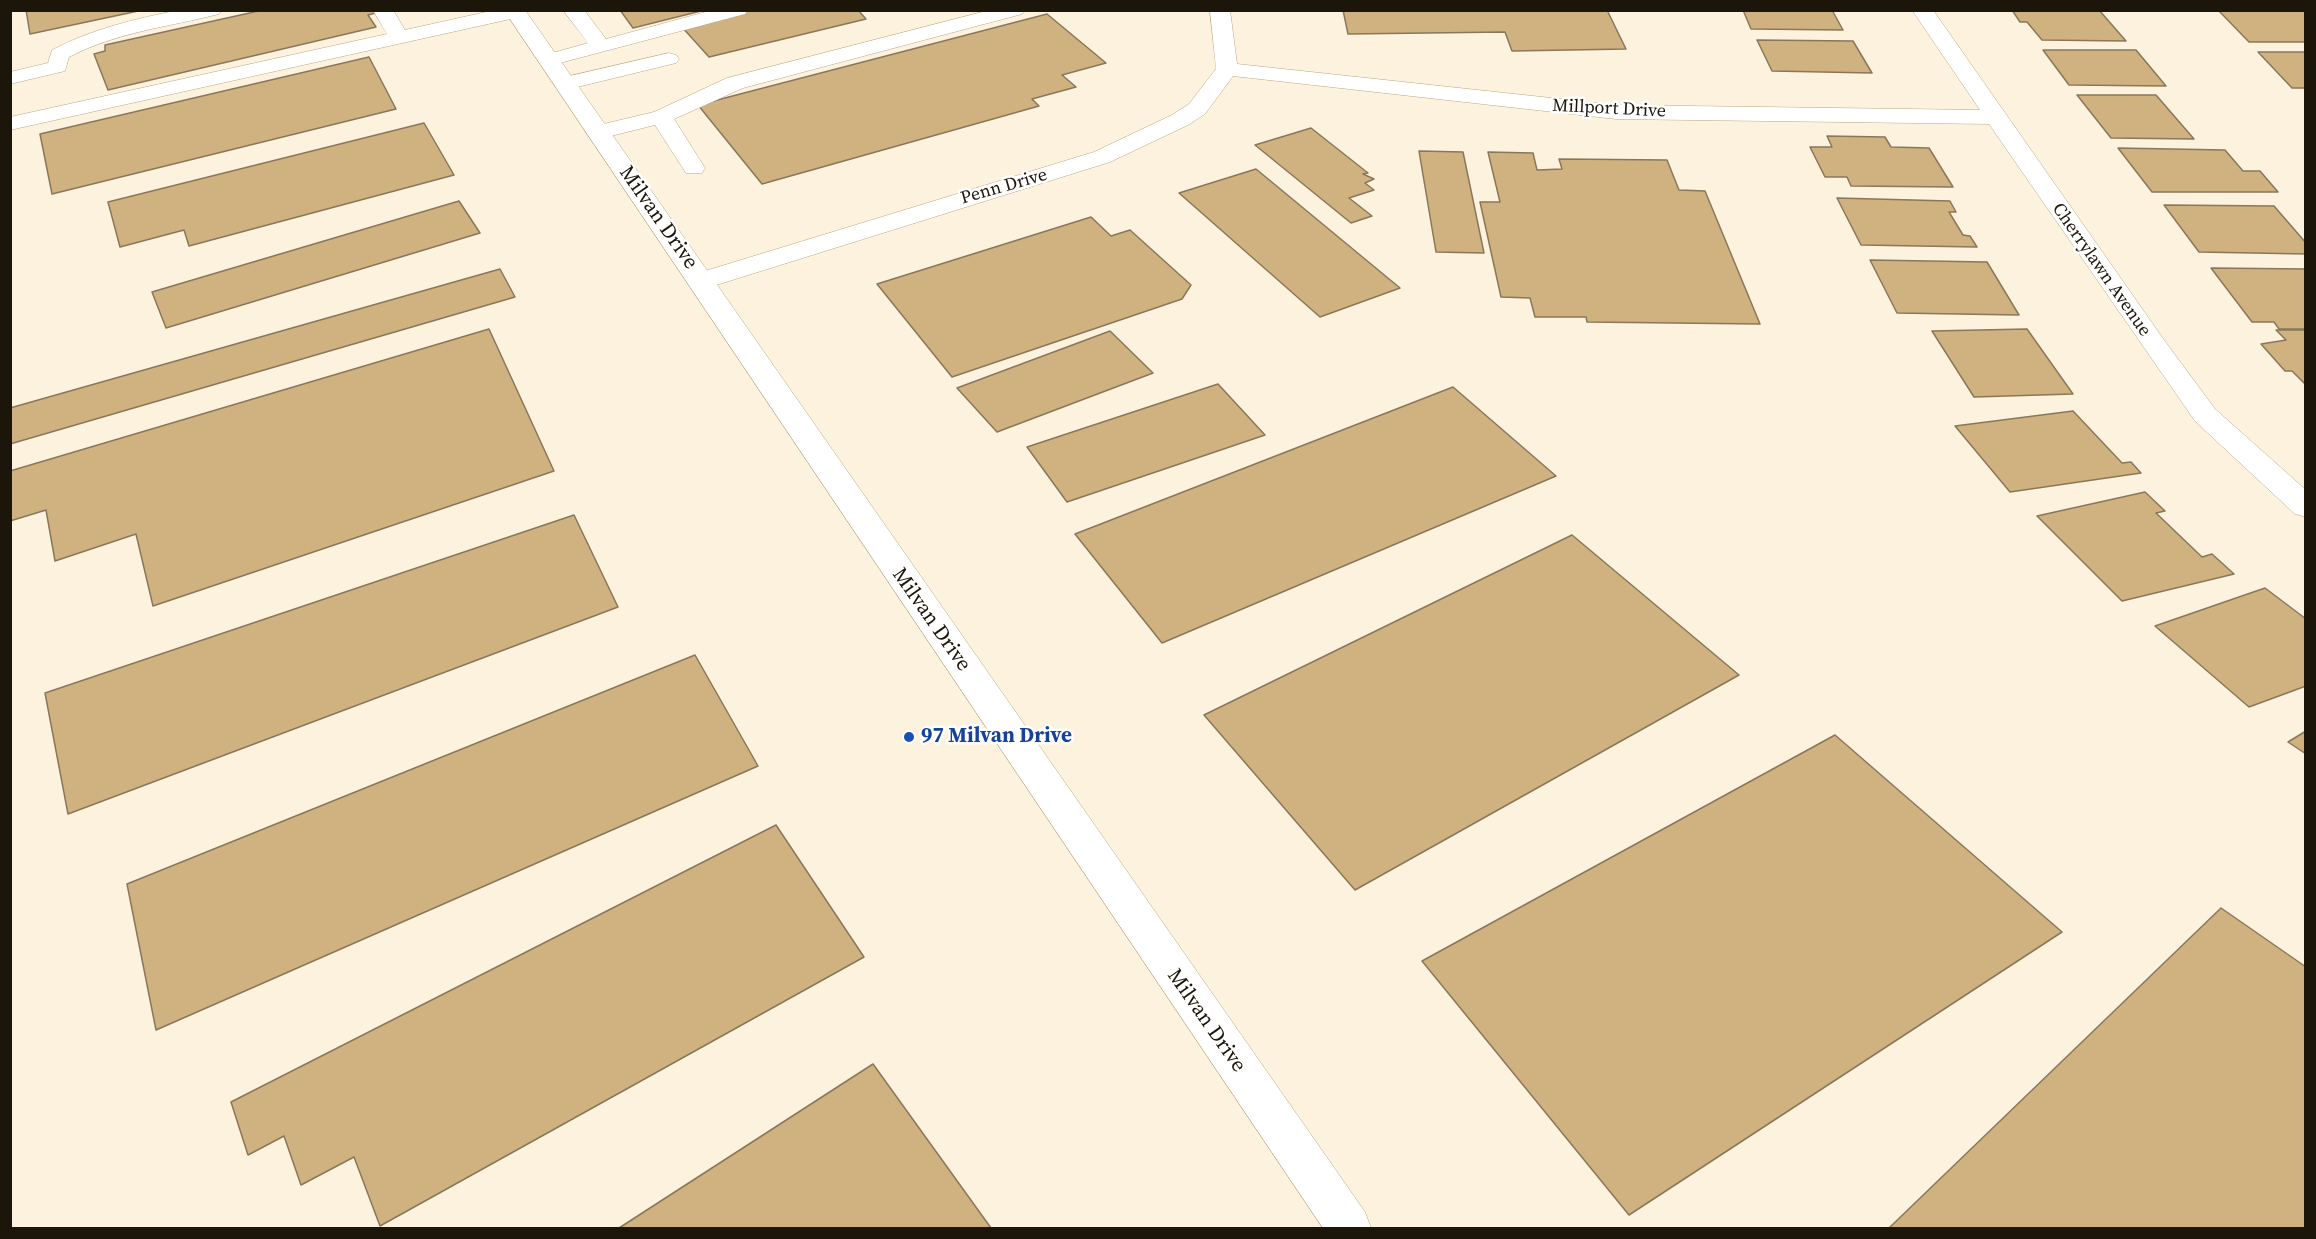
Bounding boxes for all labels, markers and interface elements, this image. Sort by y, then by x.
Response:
street label: Millport Drive [1552,95,1666,123]
street label: Milvan Drive [613,161,703,275]
street label: Penn Drive [958,164,1050,210]
street label: Cherrylawn Avenue [2047,199,2155,341]
street label: Milvan Drive [886,563,976,677]
place label: 97 Milvan Drive [921,724,1072,750]
marker: 97 Milvan Drive [902,730,916,744]
street label: Milvan Drive [1161,964,1251,1078]

